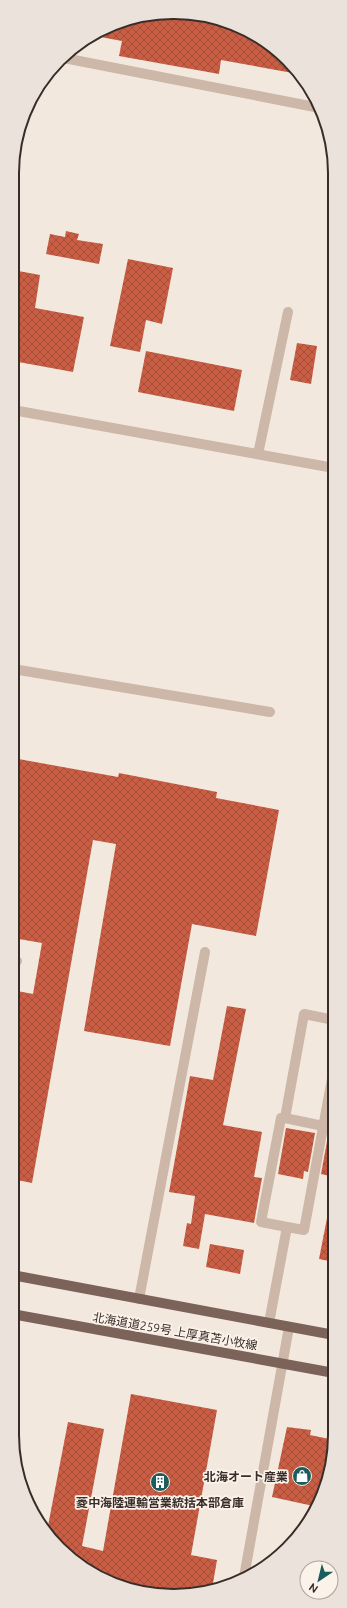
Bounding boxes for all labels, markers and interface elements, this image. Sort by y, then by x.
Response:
street label: 北海道道259号 上厚真苫小牧線 [92,1310,258,1352]
shop icon: 北海オート産業 [291,1465,313,1487]
place label: 北海オート産業 [204,1470,288,1483]
building icon: 菱中海陸運輸営業統括本部倉庫 [149,1471,171,1493]
place label: 菱中海陸運輸営業統括本部倉庫 [76,1496,244,1509]
north arrow [299,1560,339,1600]
text: N [306,1581,320,1595]

